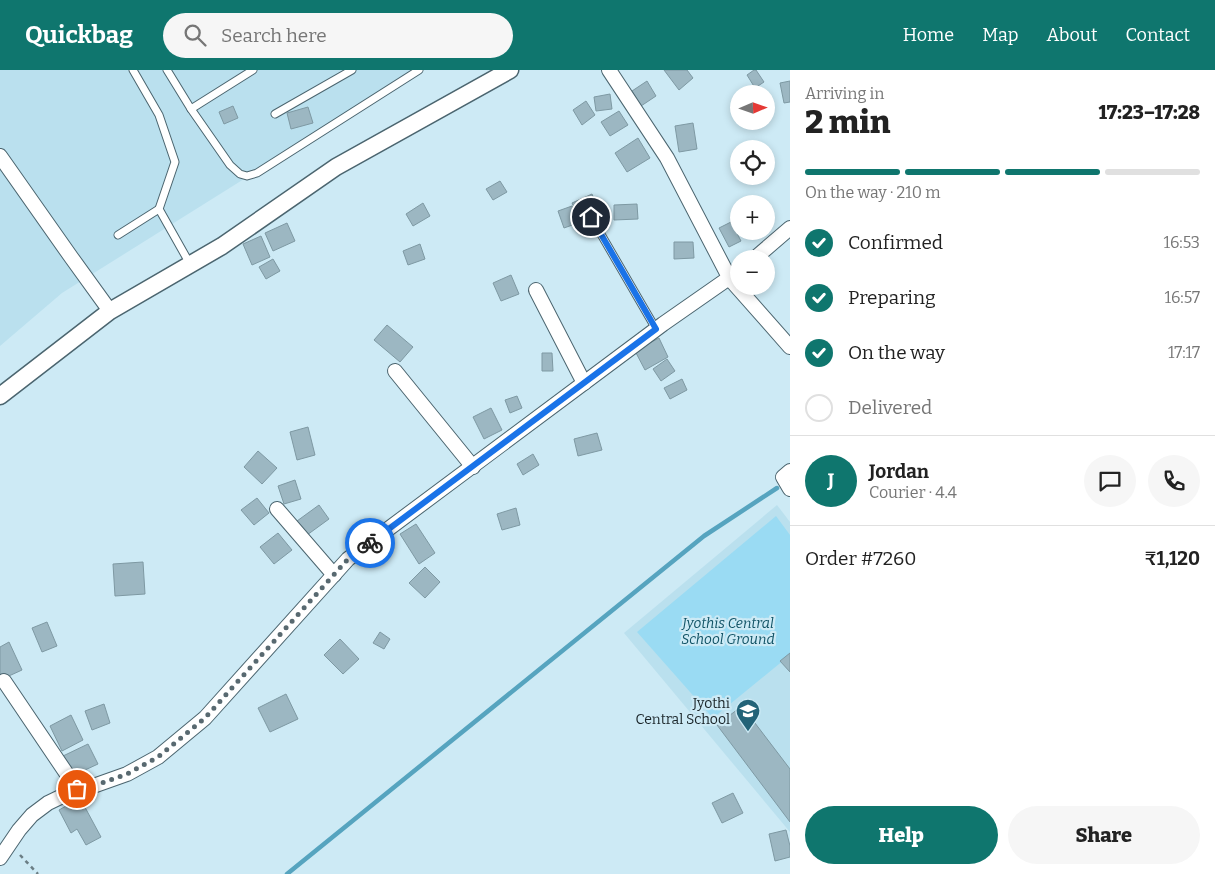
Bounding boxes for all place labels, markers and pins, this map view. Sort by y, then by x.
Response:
pin [570,196,612,238]
place label: Jyothi Central School [636,695,730,728]
school or university icon: Jyothi Central School [735,698,761,732]
pin [56,768,98,810]

